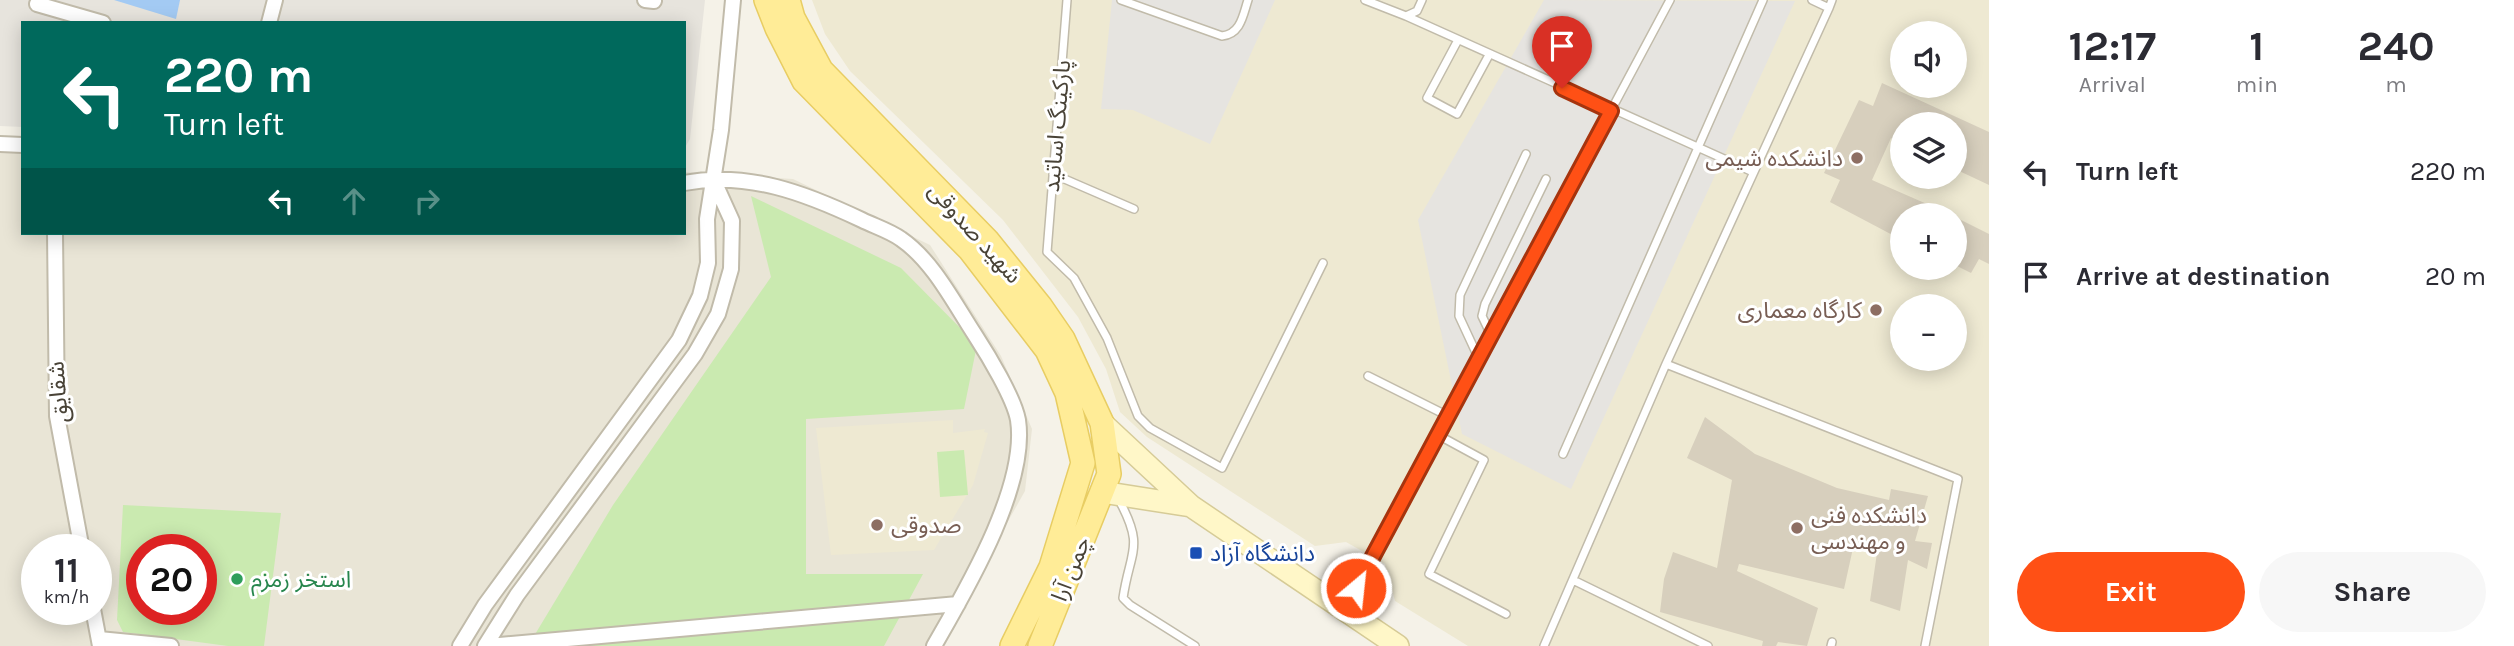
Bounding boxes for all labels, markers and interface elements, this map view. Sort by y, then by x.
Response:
pin [1532,16,1592,88]
map controls [1890,21,1967,371]
button: sound [1890,21,1967,98]
text: 12:17 [2069,21,2156,71]
text: 1 [2249,21,2264,71]
text: 240 [2357,21,2434,71]
icon: arrive [1543,27,1581,65]
text: 220 m [164,47,313,104]
icon: left [49,49,140,140]
street label: پارکینگ اساتید [1038,59,1077,193]
text: Arrival [2079,71,2146,98]
text: min [2236,71,2278,98]
text: m [2385,71,2407,98]
text: Turn left [164,106,284,143]
button: layers [1890,112,1967,189]
place label: دانشکده شیمی [1705,145,1843,172]
marker: دانشکده شیمی [1849,150,1865,166]
icon: left [2017,153,2055,191]
text: Turn left [2076,156,2178,187]
text: 220 m [2410,156,2486,187]
street label: شهید صدوقی [923,177,1027,289]
icon: left [262,182,300,220]
icon: ahead [335,182,373,220]
icon: right [408,182,446,220]
button: + [1890,203,1967,280]
icon: arrive [2017,258,2055,296]
text: Arrive at destination [2076,261,2330,292]
text: 20 m [2425,261,2486,292]
button: − [1890,294,1967,371]
place label: کارگاه معماری [1737,297,1863,324]
marker: کارگاه معماری [1868,302,1884,318]
street label: شقایق [42,360,74,424]
place label: دانشکده فنی و مهندسی [1811,502,1927,555]
place label: صدوقی [891,512,962,539]
marker: صدوقی [869,517,885,533]
marker: دانشکده فنی و مهندسی [1789,520,1805,536]
street label: چمن آرا [1046,532,1097,606]
speed limit sign: 20 [126,534,217,625]
place label: دانشگاه آزاد [1210,540,1315,567]
marker: دانشگاه آزاد [1188,545,1204,561]
text: 11 [54,550,79,591]
position arrow [1319,551,1393,625]
button: Exit [2017,552,2245,632]
button: Share [2259,552,2486,632]
place label: استخر زمزم [251,566,351,597]
marker: استخر زمزم [229,571,245,587]
text: km/h [44,586,89,608]

